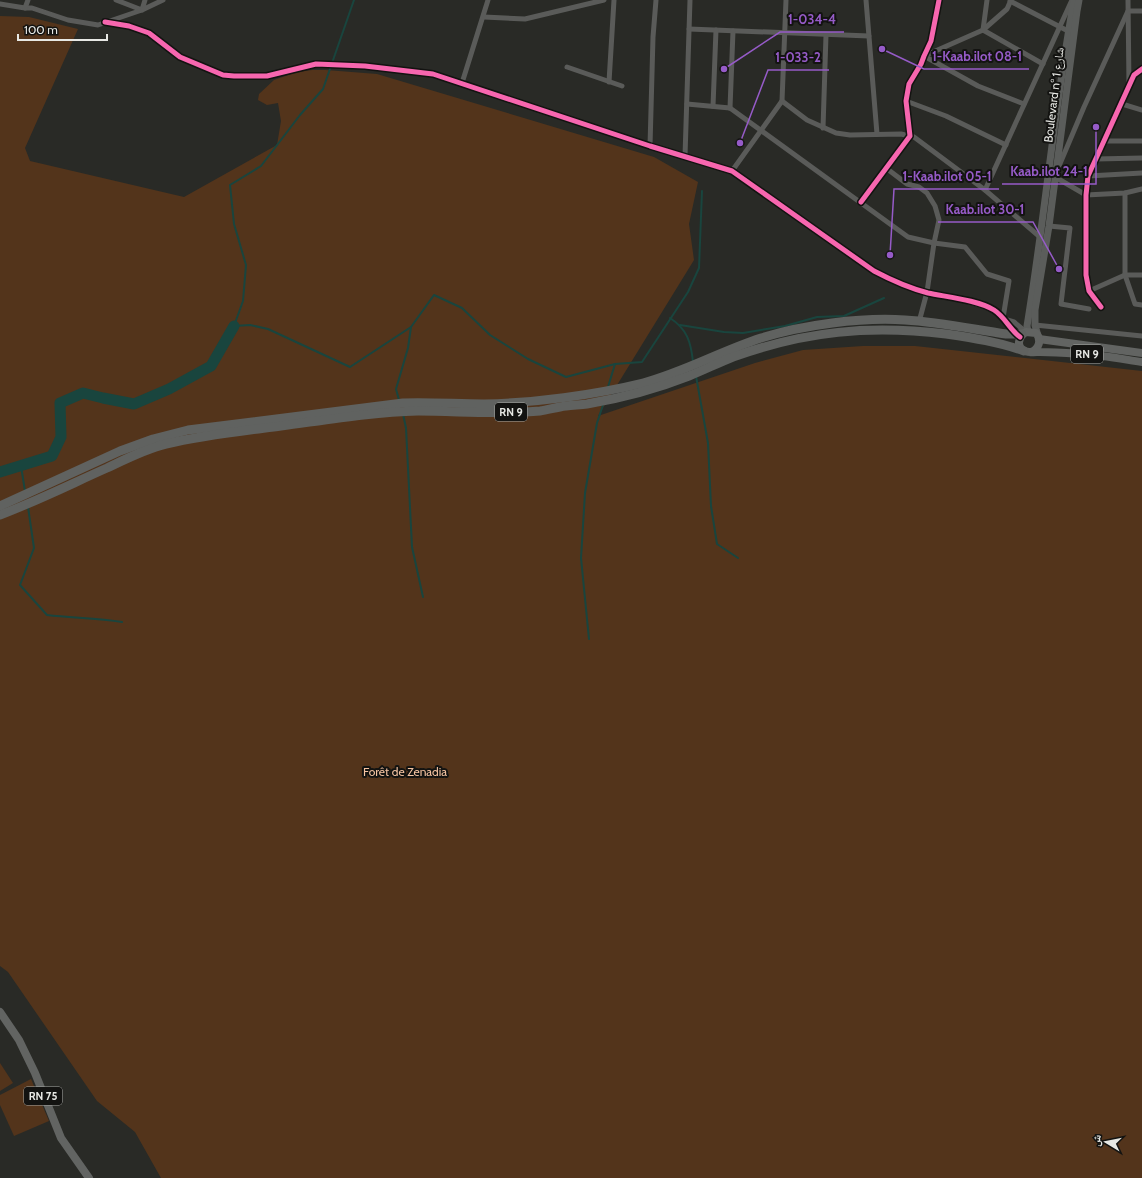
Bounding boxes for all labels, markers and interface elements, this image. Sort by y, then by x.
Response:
callout: 1-034-4 [780,7,844,32]
text: 1-034-4 [788,11,836,27]
scale bar [18,16,107,42]
text: 100 m [24,22,58,37]
callout: 1-Kaab.ilot 08-1 [924,44,1029,69]
callout: 1-033-2 [768,45,829,70]
street label: Boulevard n° شارع 1 [1040,46,1068,144]
text: 1-Kaab.ilot 08-1 [932,48,1022,64]
text: 1-033-2 [775,49,821,65]
callout: Kaab.ilot 24-1 [1002,159,1096,184]
text: Kaab.ilot 24-1 [1010,163,1088,179]
callout: 1-Kaab.ilot 05-1 [894,164,999,189]
text: 1-Kaab.ilot 05-1 [903,168,992,184]
callout: Kaab.ilot 30-1 [938,197,1033,222]
text: Kaab.ilot 30-1 [946,201,1024,217]
road number: RN 9 [1071,345,1103,363]
road number: RN 9 [495,403,527,421]
park label: Forêt de Zenadia [363,764,447,779]
road number: RN 75 [24,1087,62,1105]
north arrow [1086,1122,1126,1162]
text: ش [1088,1133,1105,1147]

